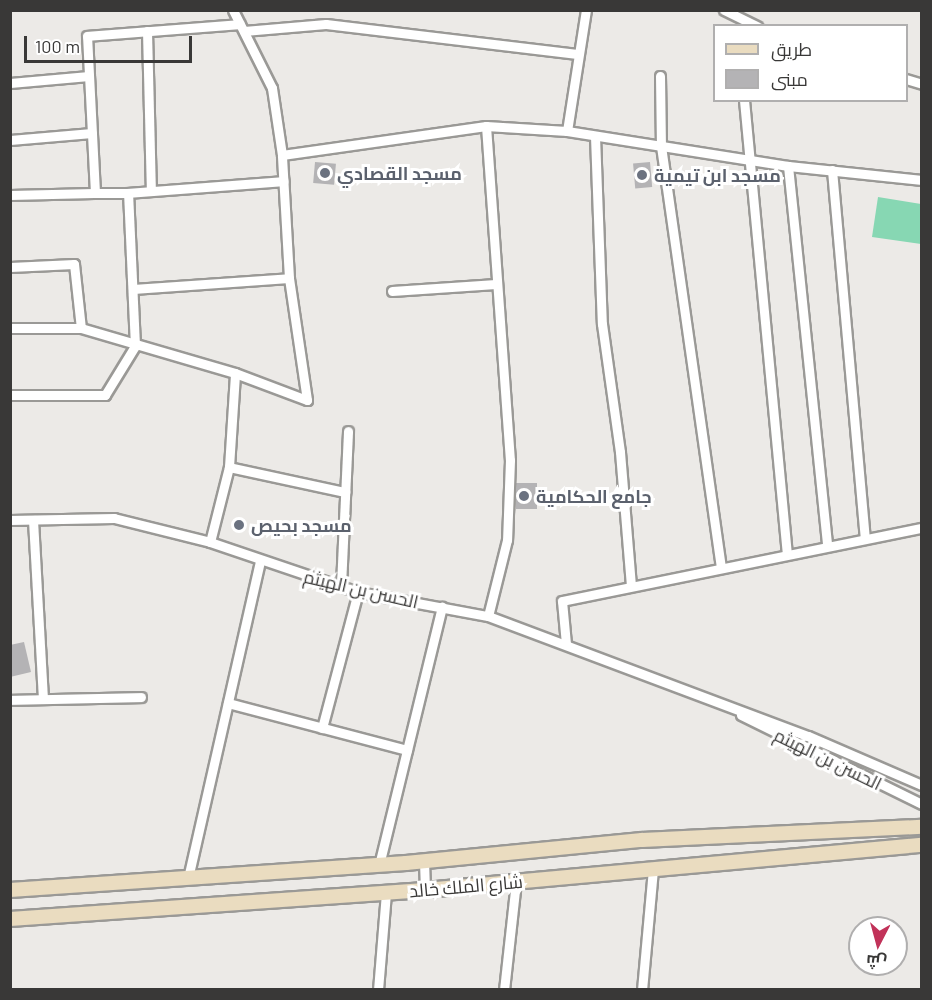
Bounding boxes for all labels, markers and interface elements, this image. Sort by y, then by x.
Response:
scale bar [27,24,195,62]
legend [713,24,908,102]
text: 100 m [35,35,80,57]
text: طريق [771,38,812,60]
text: مبنى [771,68,808,90]
place label: مسجد القصادي [337,162,462,184]
place label: مسجد ابن تيمية [654,164,781,186]
marker: مسجد القصادي [318,166,332,180]
marker: مسجد ابن تيمية [635,168,649,182]
place label: جامع الحكامية [536,485,652,507]
marker: جامع الحكامية [517,489,531,503]
place label: مسجد بحيص [251,514,352,536]
marker: مسجد بحيص [232,518,246,532]
street label: الحسن بن الهيثم [302,565,420,613]
street label: الحسن بن الهيثم [771,724,885,794]
street label: شارع الملك خالد [408,870,524,902]
north arrow [848,916,908,976]
text: ش [865,952,887,973]

